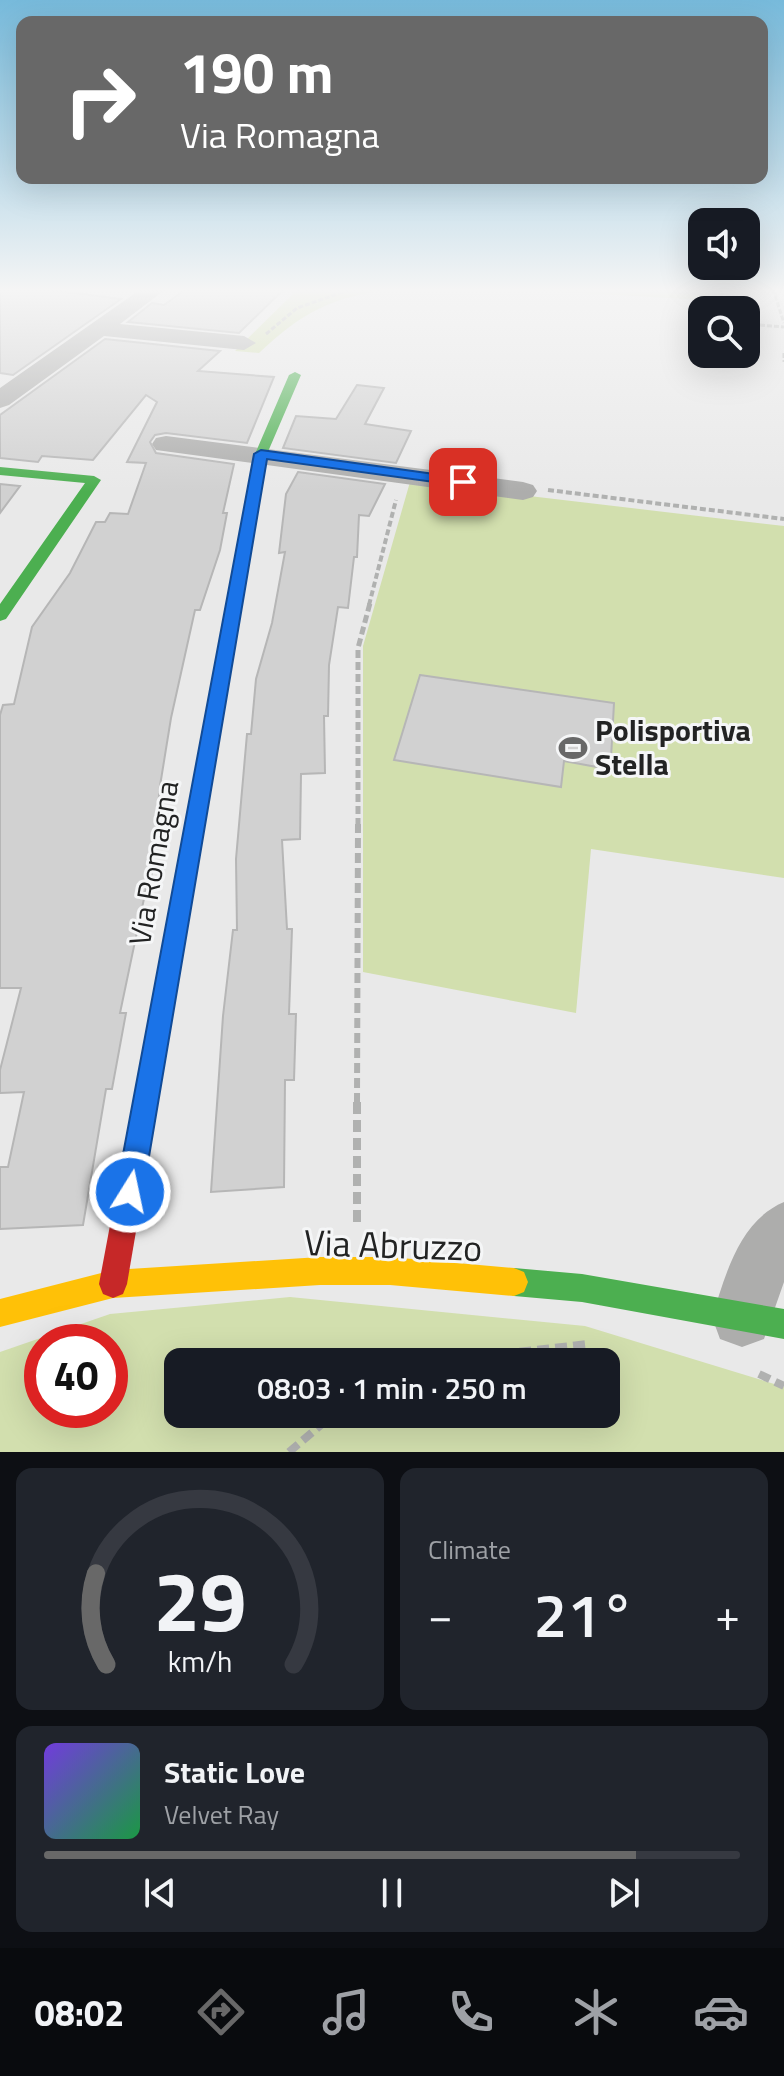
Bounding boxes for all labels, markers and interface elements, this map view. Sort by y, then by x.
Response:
text: 190 m [180,30,333,115]
icon: right [48,48,152,152]
text: Via Romagna [180,107,380,162]
map controls [688,208,760,368]
button: sound [688,208,760,280]
button: search [688,296,760,368]
pin [429,448,497,516]
icon: arrive [441,460,485,504]
place label: Polisportiva Stella [595,707,751,787]
sports icon: Polisportiva Stella [558,733,588,763]
street label: Via Romagna [116,777,190,949]
position arrow [88,1150,172,1234]
street label: Via Abruzzo [303,1214,483,1275]
speed limit sign: 40 [24,1324,128,1428]
text: 08:03 · 1 min · 250 m [257,1365,527,1411]
text: Climate [428,1530,511,1569]
text: 29 [153,1537,247,1663]
text: 21° [534,1569,634,1660]
text: − [428,1581,453,1648]
text: + [715,1581,740,1648]
text: km/h [168,1640,232,1683]
text: Static Love [164,1749,305,1795]
text: Velvet Ray [164,1795,279,1834]
icon: previous [138,1871,182,1915]
icon: pause [370,1871,414,1915]
icon: next [602,1871,646,1915]
icon: directions [193,1984,249,2040]
icon: music [318,1984,374,2040]
icon: phone [443,1984,499,2040]
icon: climate [568,1984,624,2040]
icon: car [693,1984,749,2040]
text: 08:02 [35,1985,124,2040]

